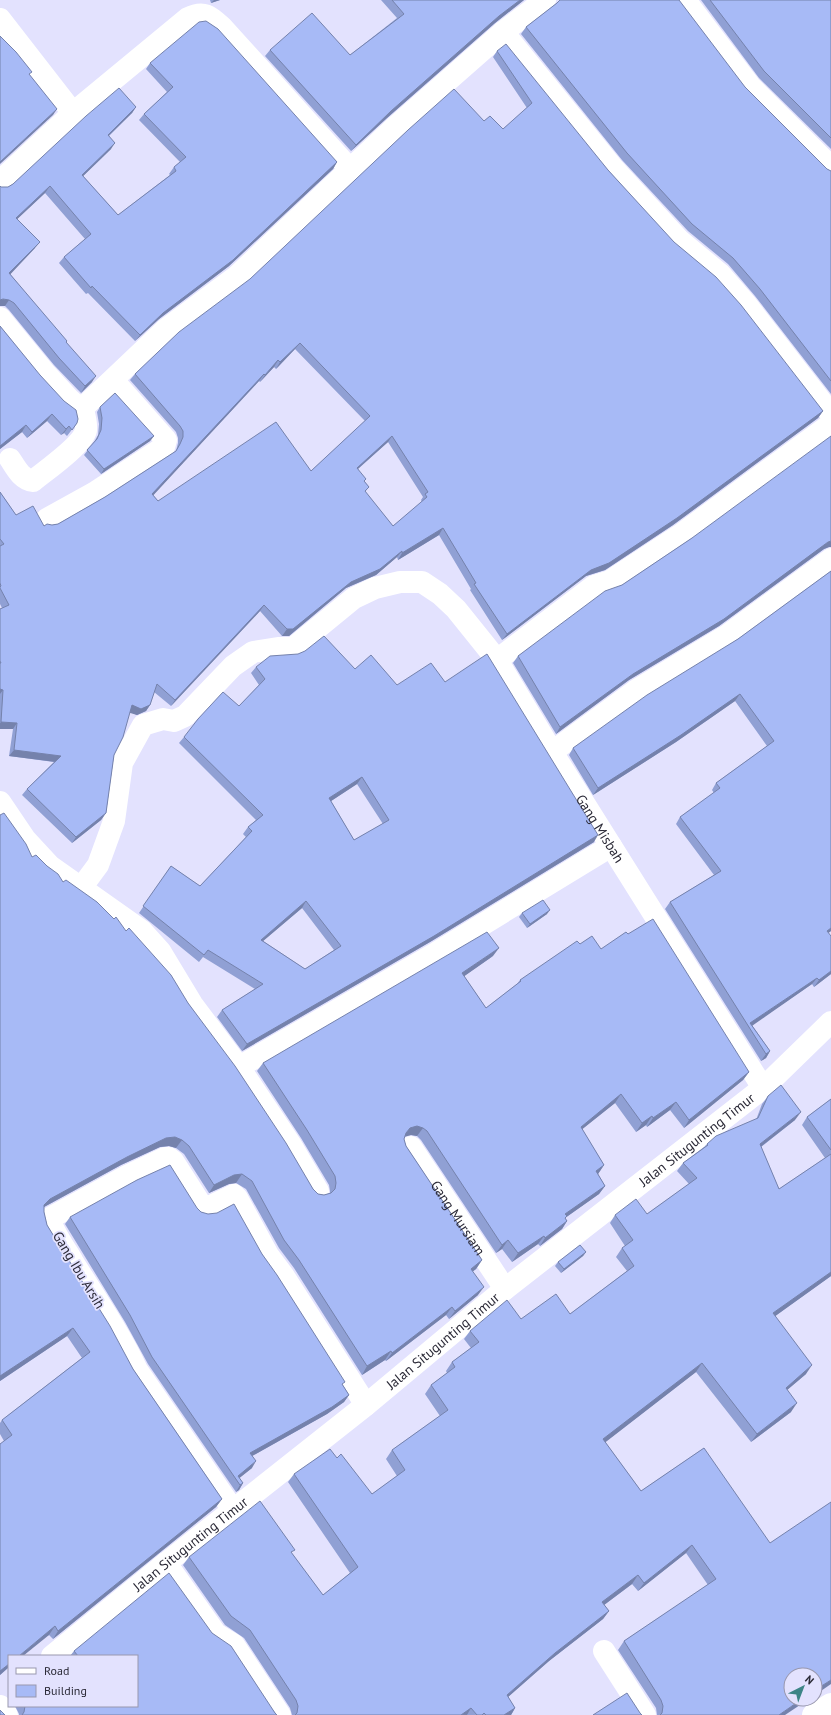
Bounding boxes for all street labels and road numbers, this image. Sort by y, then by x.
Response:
street label: Gang Misbah [572,791,628,866]
street label: Jalan Situgunting Timur [634,1089,758,1191]
street label: Gang Mursiam [427,1177,489,1259]
street label: Gang Ibu Arsih [49,1228,109,1312]
street label: Jalan Situgunting Timur [382,1288,503,1394]
street label: Jalan Situgunting Timur [128,1493,252,1596]

